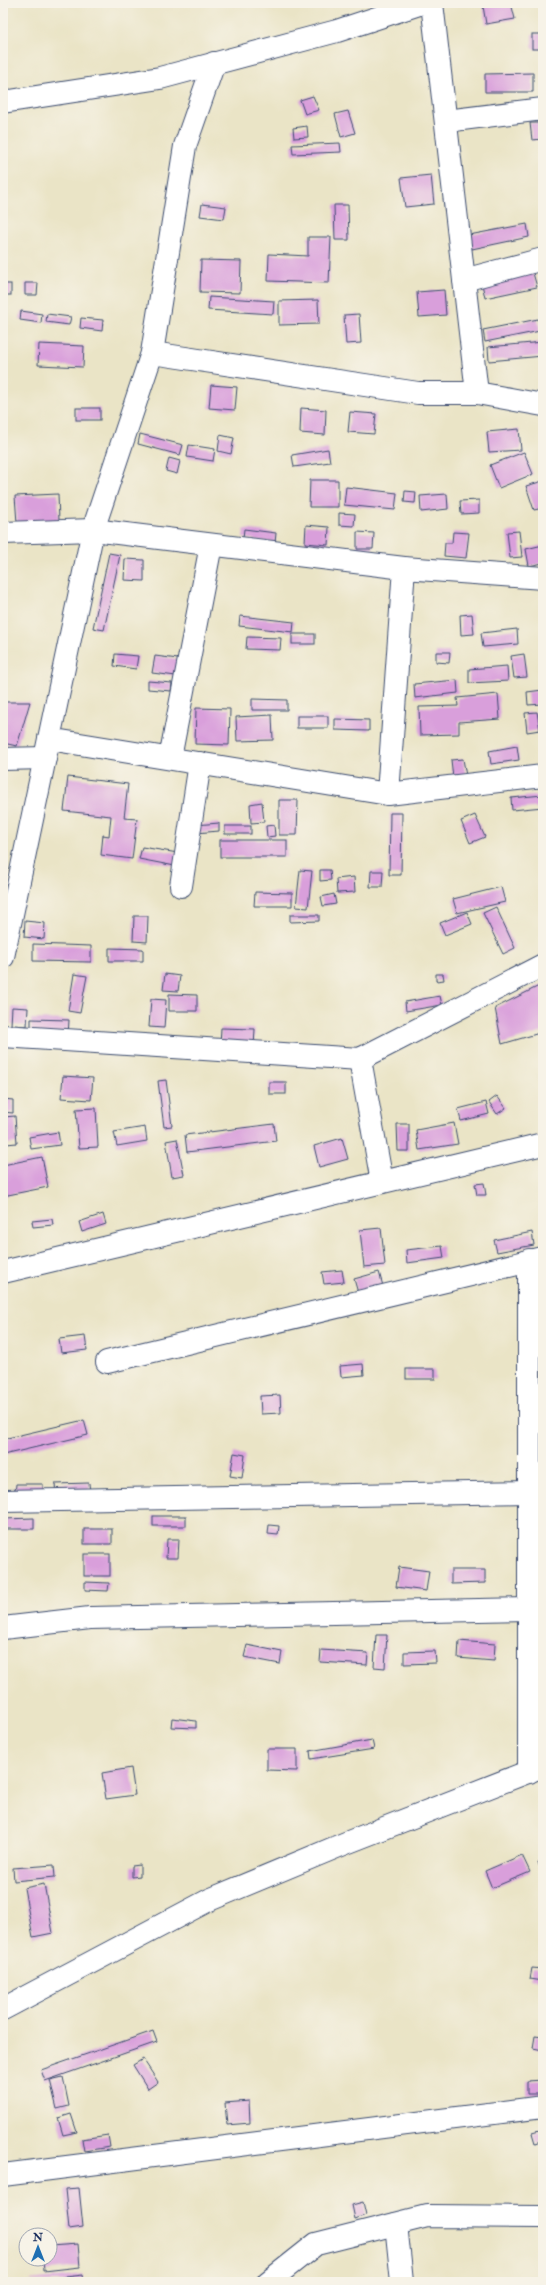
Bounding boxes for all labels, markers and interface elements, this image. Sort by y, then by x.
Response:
north arrow [18,2227,58,2267]
text: N [32,2231,44,2244]

